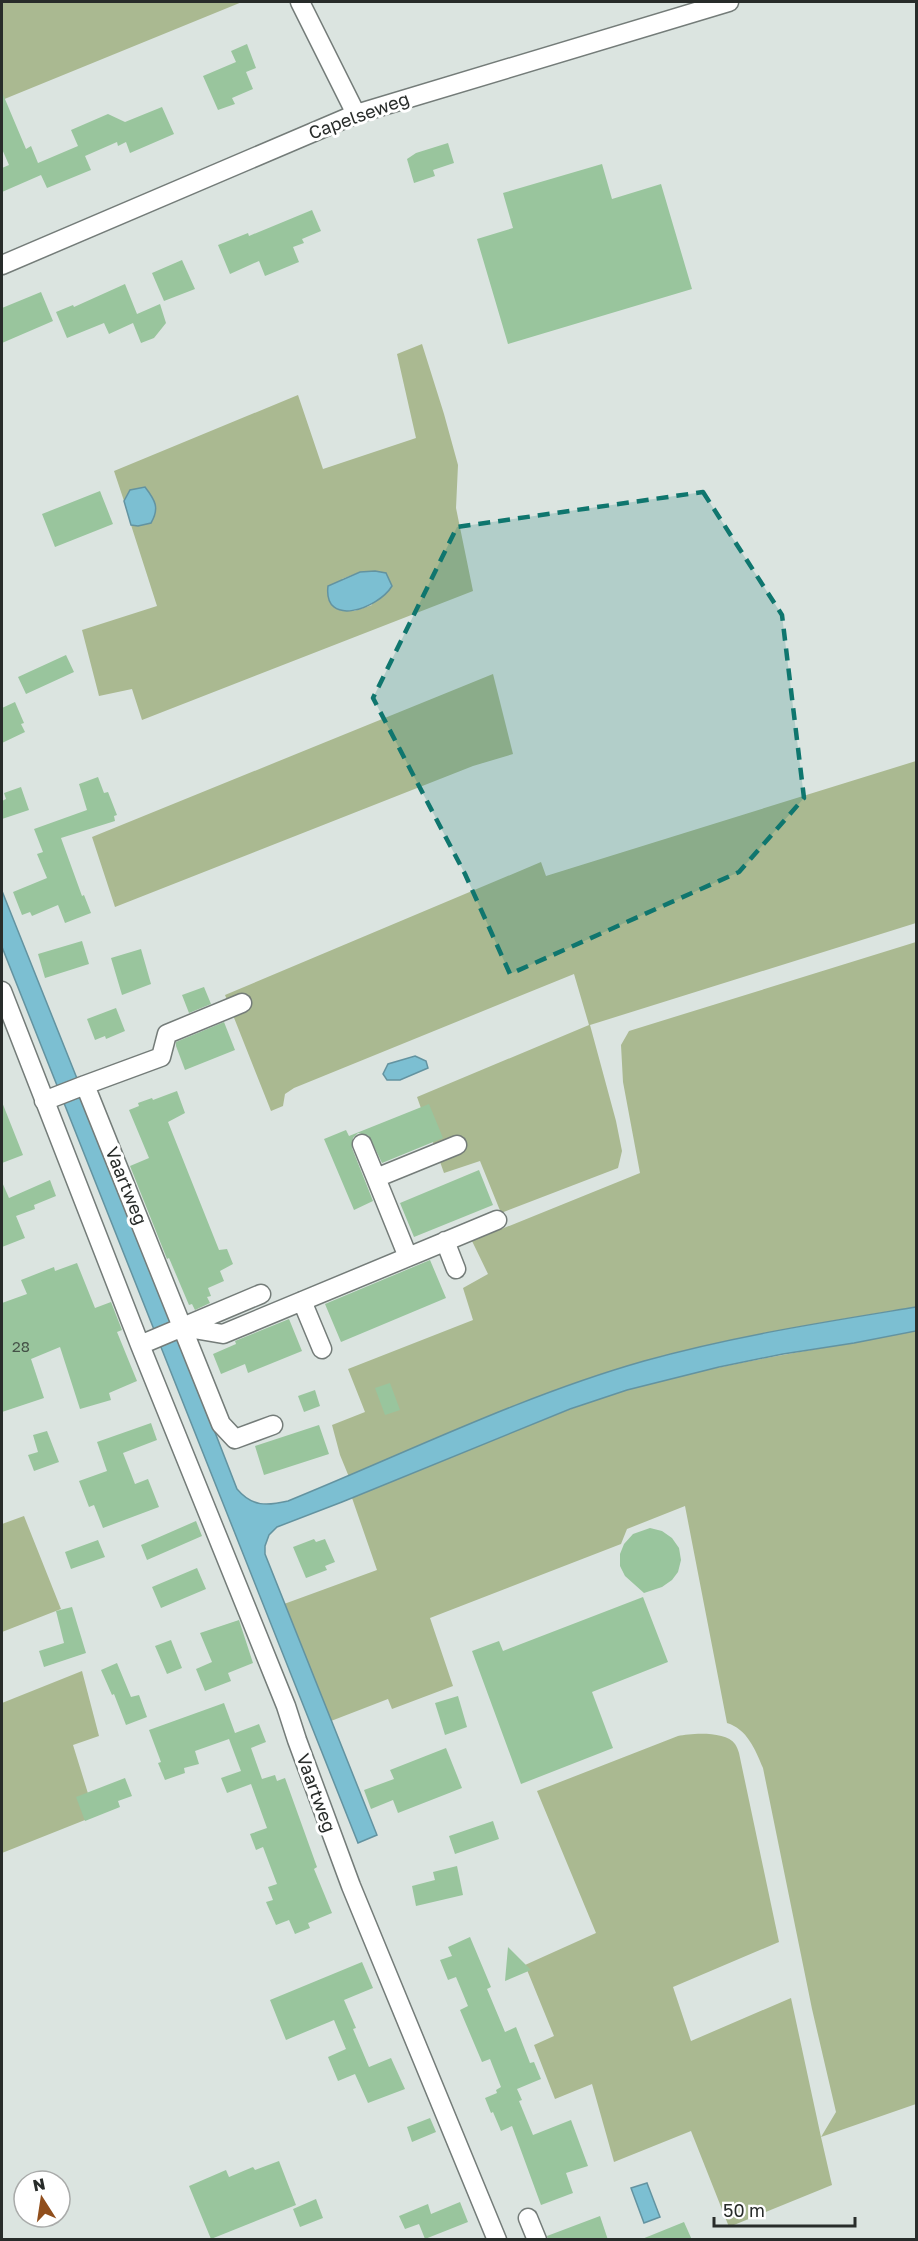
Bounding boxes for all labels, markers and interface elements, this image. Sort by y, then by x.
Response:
street label: Capelseweg [305,87,412,143]
street label: Vaartweg [101,1143,152,1228]
house number: 28 [12,1337,30,1355]
street label: Vaartweg [293,1750,341,1835]
north arrow [12,2169,72,2229]
text: N [31,2173,47,2195]
scale bar [714,2190,855,2228]
text: 50 m [723,2199,765,2221]

